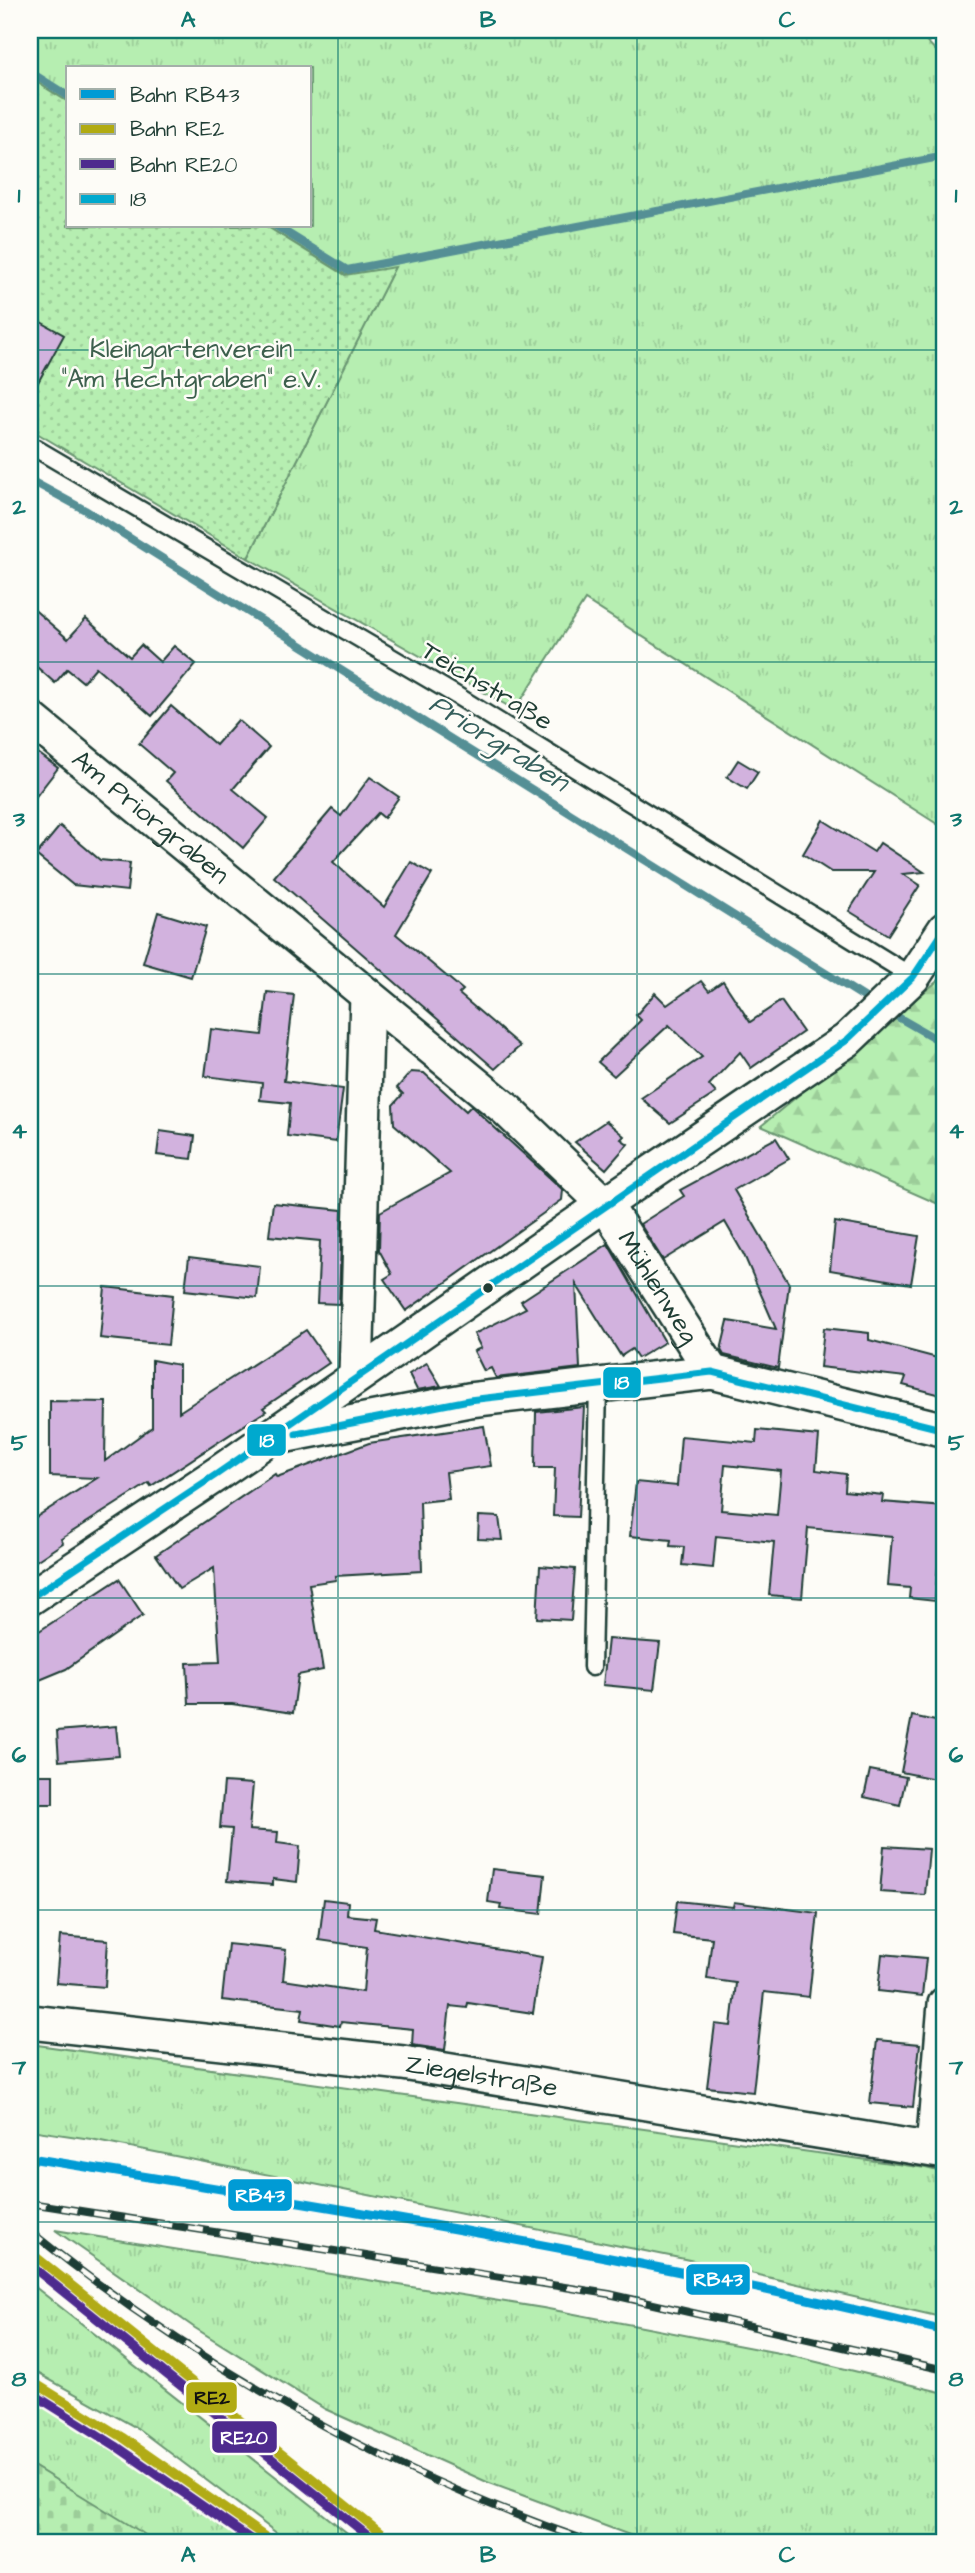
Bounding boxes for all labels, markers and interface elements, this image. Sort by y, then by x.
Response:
text: A [181,4,196,36]
text: B [480,4,497,36]
text: C [779,4,796,36]
legend [66,66,312,228]
text: Bahn RB43 [130,81,240,110]
text: Bahn RE2 [130,115,224,144]
text: Bahn RE20 [130,151,238,180]
text: 1 [18,179,21,211]
text: 1 [955,179,958,211]
text: 18 [130,185,147,214]
park label: Kleingartenverein "Am Hechtgraben" e.V. [61,331,321,399]
text: 2 [11,491,26,523]
text: 2 [948,491,963,523]
street label: Teichstraße [415,633,559,739]
water label: Priorgraben [421,685,578,803]
street label: Am Priorgraben [64,742,237,893]
text: 3 [12,803,25,835]
text: 3 [949,803,962,835]
text: 4 [11,1115,27,1147]
text: 4 [948,1115,964,1147]
street label: Mühlenweg [609,1224,707,1352]
unlabelled marker [481,1281,495,1295]
line badge: 18 [602,1366,642,1399]
text: 18 [615,1370,630,1397]
line badge: 18 [246,1423,287,1457]
text: 5 [11,1427,28,1459]
text: 5 [948,1427,965,1459]
text: 18 [260,1428,275,1455]
text: 6 [12,1739,27,1771]
text: 6 [949,1739,964,1771]
street label: Ziegelstraße [403,2046,560,2106]
text: 7 [11,2051,27,2083]
text: 7 [948,2051,964,2083]
line badge: RB43 [227,2178,293,2212]
text: RB43 [235,2183,285,2210]
line badge: RB43 [685,2263,751,2296]
text: RB43 [693,2267,743,2294]
text: 8 [12,2363,27,2395]
text: 8 [949,2363,964,2395]
line badge: RE2 [185,2381,238,2414]
text: RE2 [194,2385,230,2412]
line badge: RE20 [211,2420,278,2454]
text: RE20 [220,2425,268,2452]
text: A [181,2539,196,2571]
text: B [480,2539,497,2571]
text: C [779,2539,796,2571]

